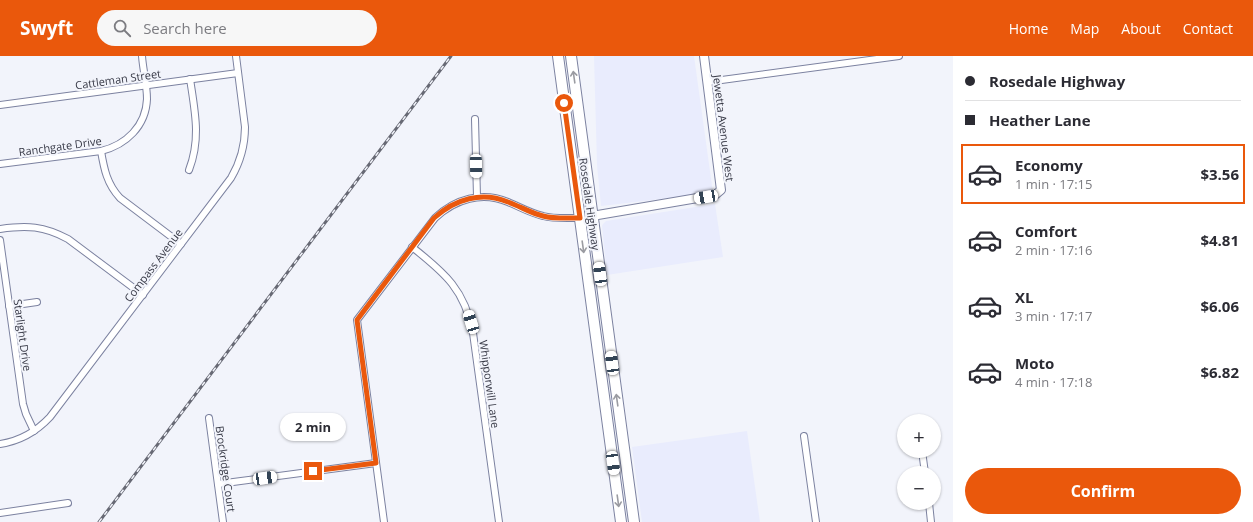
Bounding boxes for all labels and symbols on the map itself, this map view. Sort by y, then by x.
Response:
street label: Cattleman Street [74,66,162,92]
one-way arrow [570,71,578,84]
street label: Jewetta Avenue West [710,73,738,182]
route start [555,94,573,112]
street label: Ranchgate Drive [18,133,102,159]
car [470,154,482,178]
street label: Rosedale Highway [576,157,604,252]
car [693,189,719,205]
street label: Compass Avenue [120,225,186,305]
one-way arrow [580,240,587,253]
car [592,261,608,287]
street label: Starlight Drive [11,298,35,372]
car [462,309,480,335]
street label: Whipporwill Lane [476,339,504,429]
car [604,350,620,376]
one-way arrow [613,394,621,407]
callout: 2 min [280,413,346,441]
street label: Brockridge Court [213,425,239,513]
car [605,450,621,476]
route end [304,462,322,480]
car [252,470,278,486]
one-way arrow [614,494,622,507]

